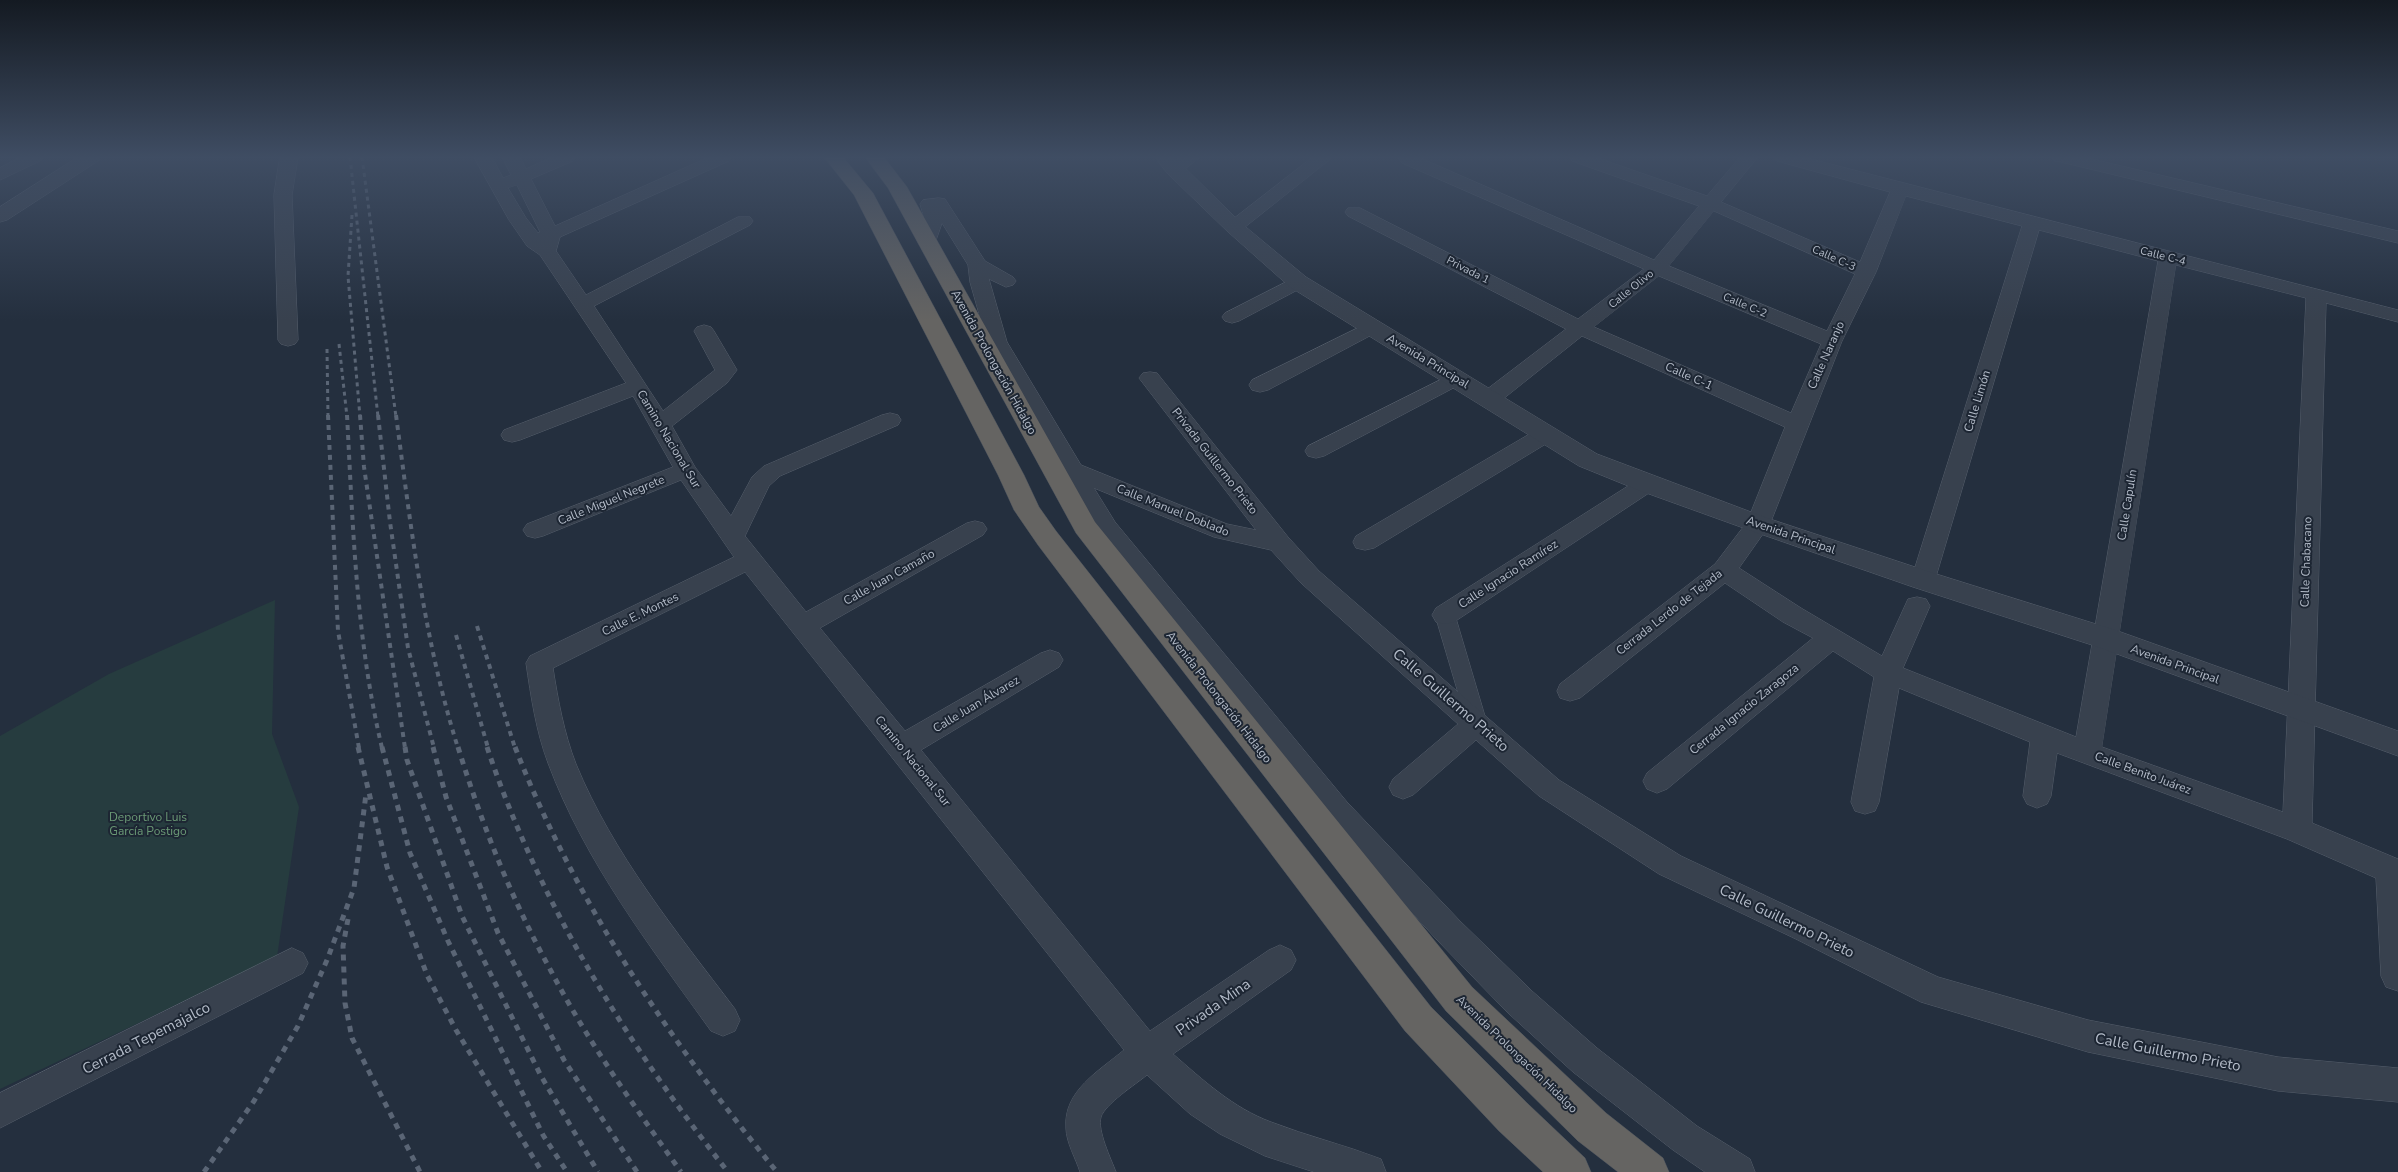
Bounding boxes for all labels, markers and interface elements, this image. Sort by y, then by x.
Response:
street label: Calle C-3 [1810,242,1858,274]
street label: Calle C-4 [2139,243,2188,269]
street label: Privada 1 [1444,253,1492,287]
street label: Calle Olivo [1605,266,1657,312]
street label: Avenida Prolongación Hidalgo [947,287,1041,437]
street label: Calle C-2 [1721,289,1769,321]
street label: Calle Naranjo [1804,318,1848,392]
street label: Avenida Principal [1384,330,1473,392]
street label: Calle C-1 [1663,358,1715,394]
street label: Calle Limón [1960,368,1994,434]
street label: Camino Nacional Sur [633,387,705,492]
street label: Privada Guillermo Prieto [1168,404,1262,518]
street label: Calle Capulín [2113,468,2141,542]
street label: Calle Miguel Negrete [555,471,667,529]
street label: Calle Manuel Doblado [1114,480,1232,540]
street label: Avenida Principal [1744,512,1838,558]
street label: Calle Chabacano [2296,516,2316,608]
street label: Calle Ignacio Ramírez [1455,536,1561,612]
street label: Calle Juan Camaño [841,545,938,609]
street label: Cerrada Lerdo de Tejada [1613,565,1725,659]
street label: Calle E. Montes [599,588,681,640]
street label: Avenida Prolongación Hidalgo [1162,628,1276,766]
street label: Avenida Principal [2128,640,2222,688]
street label: Calle Guillermo Prieto [1389,644,1513,756]
street label: Cerrada Ignacio Zaragoza [1686,660,1802,758]
street label: Calle Juan Álvarez [930,672,1023,736]
street label: Camino Nacional Sur [871,712,955,810]
street label: Calle Benito Juárez [2092,748,2194,798]
park label: Deportivo Luis García Postigo [109,809,187,839]
street label: Calle Guillermo Prieto [1716,880,1858,962]
street label: Privada Mina [1172,974,1254,1040]
street label: Avenida Prolongación Hidalgo [1453,992,1581,1117]
street label: Cerrada Tepemajalco [79,997,213,1079]
street label: Calle Guillermo Prieto [2093,1028,2243,1076]

